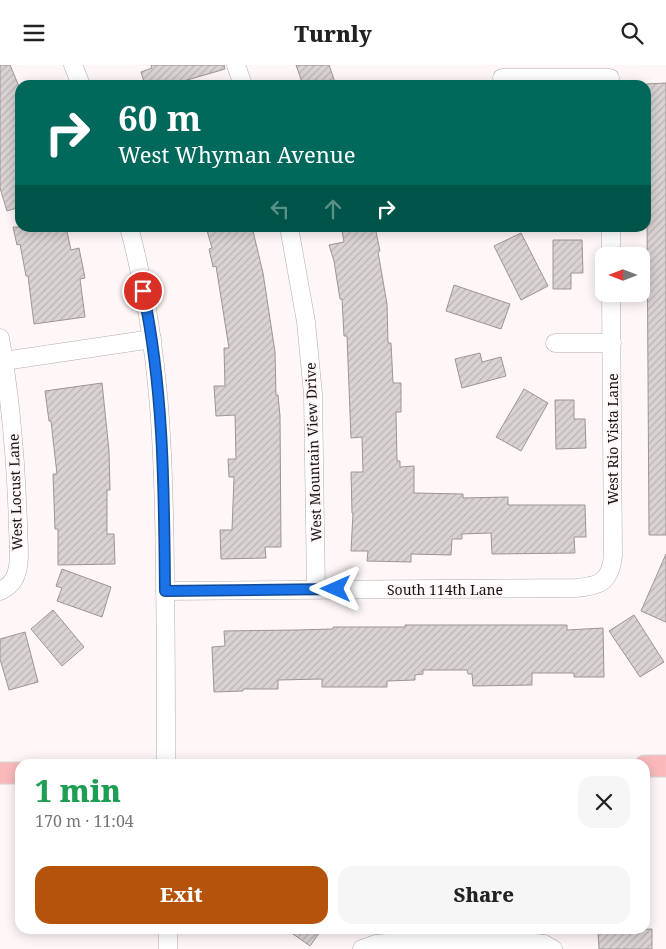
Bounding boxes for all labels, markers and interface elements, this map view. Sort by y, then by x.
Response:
text: Turnly [294,18,372,48]
icon: menu [20,19,48,47]
icon: search [618,19,646,47]
text: 60 m [118,94,201,141]
icon: right [35,100,100,165]
text: West Whyman Avenue [118,139,356,169]
icon: left [266,195,294,223]
icon: ahead [319,195,347,223]
icon: right [372,195,400,223]
north arrow [595,247,650,303]
map controls [595,247,650,302]
pin [122,270,164,312]
icon: arrive [129,277,157,305]
street label: West Mountain View Drive [300,362,326,542]
street label: West Rio Vista Lane [603,373,622,505]
street label: West Locust Lane [3,433,27,551]
position arrow [309,562,361,614]
street label: South 114th Lane [387,580,503,599]
text: 1 min [35,770,121,811]
button: close [578,776,630,828]
text: 170 m · 11:04 [35,810,134,832]
button: Exit [35,866,328,924]
button: Share [338,866,630,924]

